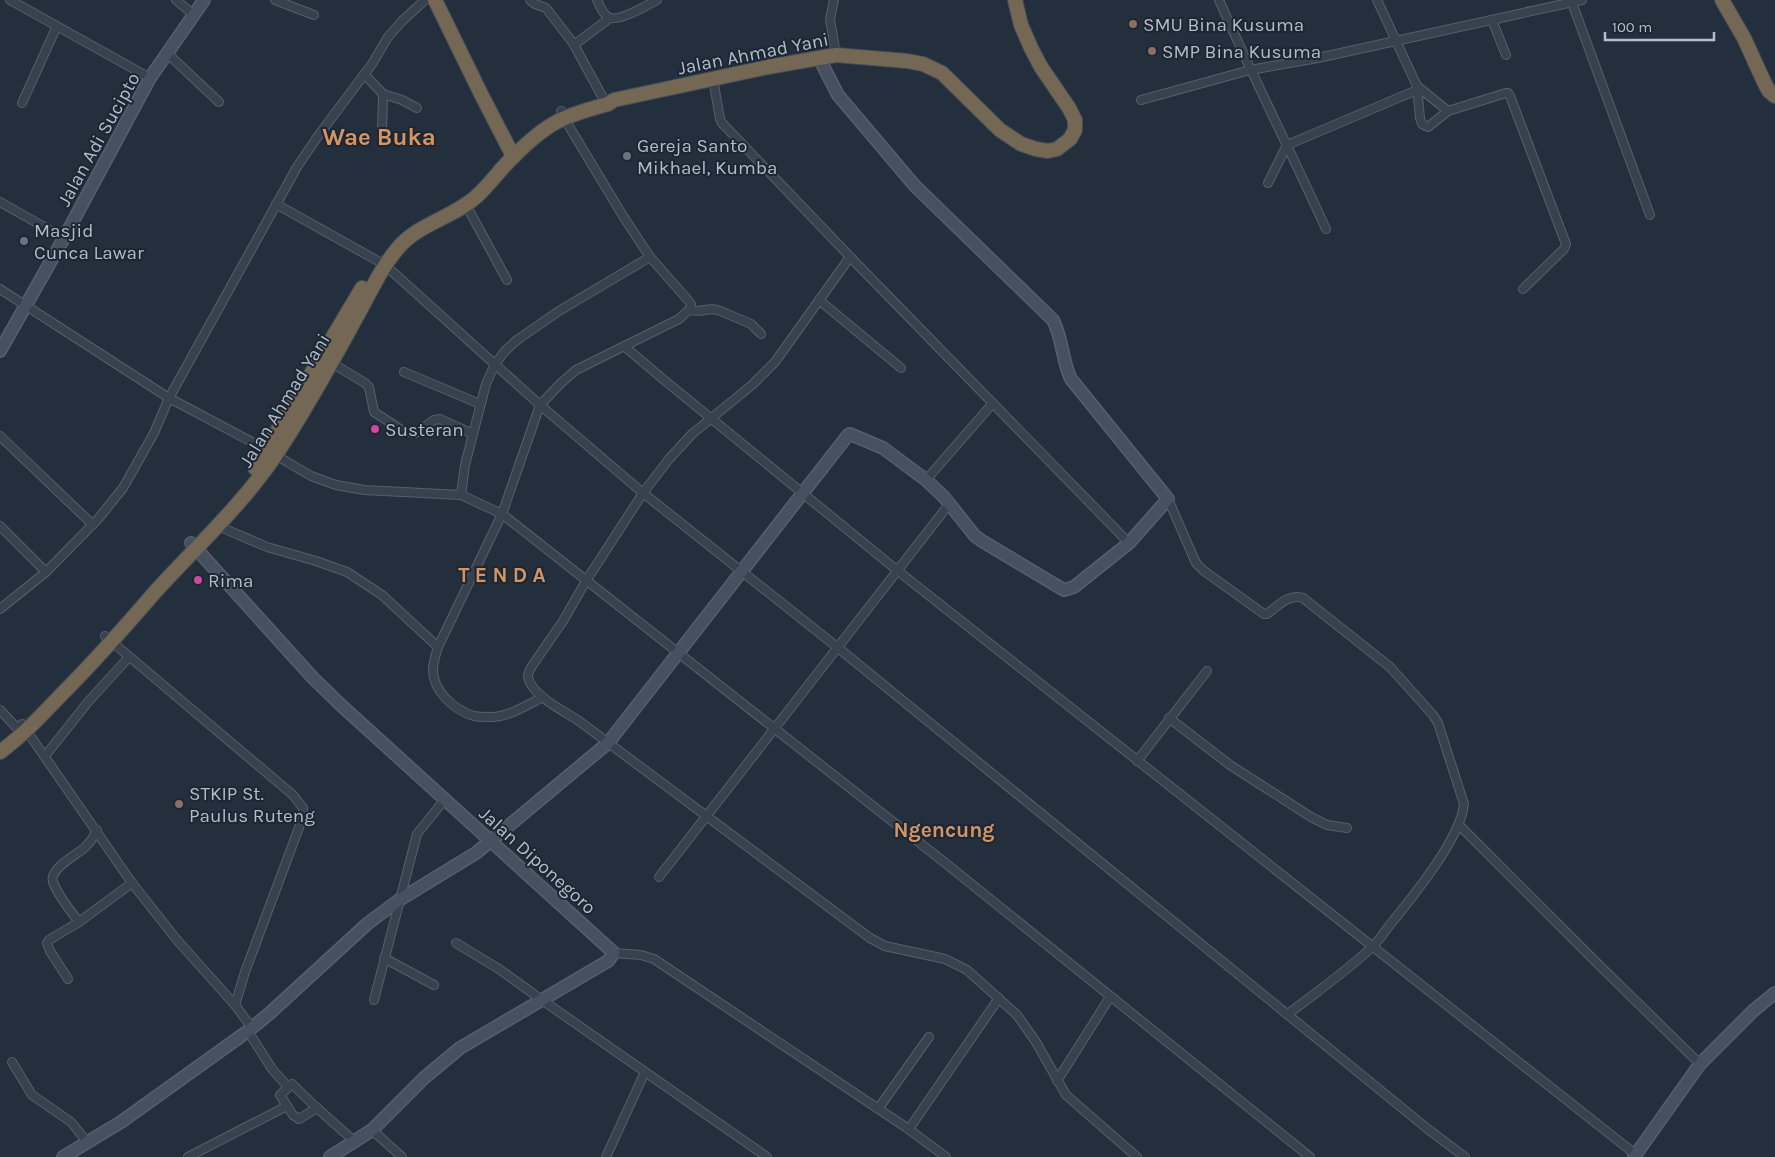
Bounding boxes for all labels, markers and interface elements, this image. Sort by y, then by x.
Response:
scale bar [1605,10,1714,42]
place label: SMU Bina Kusuma [1143,14,1304,36]
marker: SMU Bina Kusuma [1127,18,1139,30]
text: 100 m [1612,18,1652,36]
street label: Jalan Ahmad Yani [676,29,830,79]
place label: SMP Bina Kusuma [1162,41,1321,63]
marker: SMP Bina Kusuma [1146,45,1158,57]
street label: Jalan Adi Sucipto [53,69,145,210]
district label: Wae Buka [322,123,436,151]
place label: Gereja Santo Mikhael, Kumba [637,135,778,179]
marker: Gereja Santo Mikhael, Kumba [621,150,633,162]
place label: Masjid Cunca Lawar [34,220,144,264]
marker: Masjid Cunca Lawar [18,235,30,247]
street label: Jalan Ahmad Yani [235,330,335,471]
place label: Susteran [385,419,464,441]
marker: Susteran [369,423,381,435]
district label: T E N D A [458,563,546,587]
place label: Rima [208,570,254,592]
marker: Rima [192,574,204,586]
place label: STKIP St. Paulus Ruteng [189,783,315,827]
marker: STKIP St. Paulus Ruteng [173,798,185,810]
street label: Jalan Diponegoro [475,803,600,919]
district label: Ngencung [893,818,995,842]

